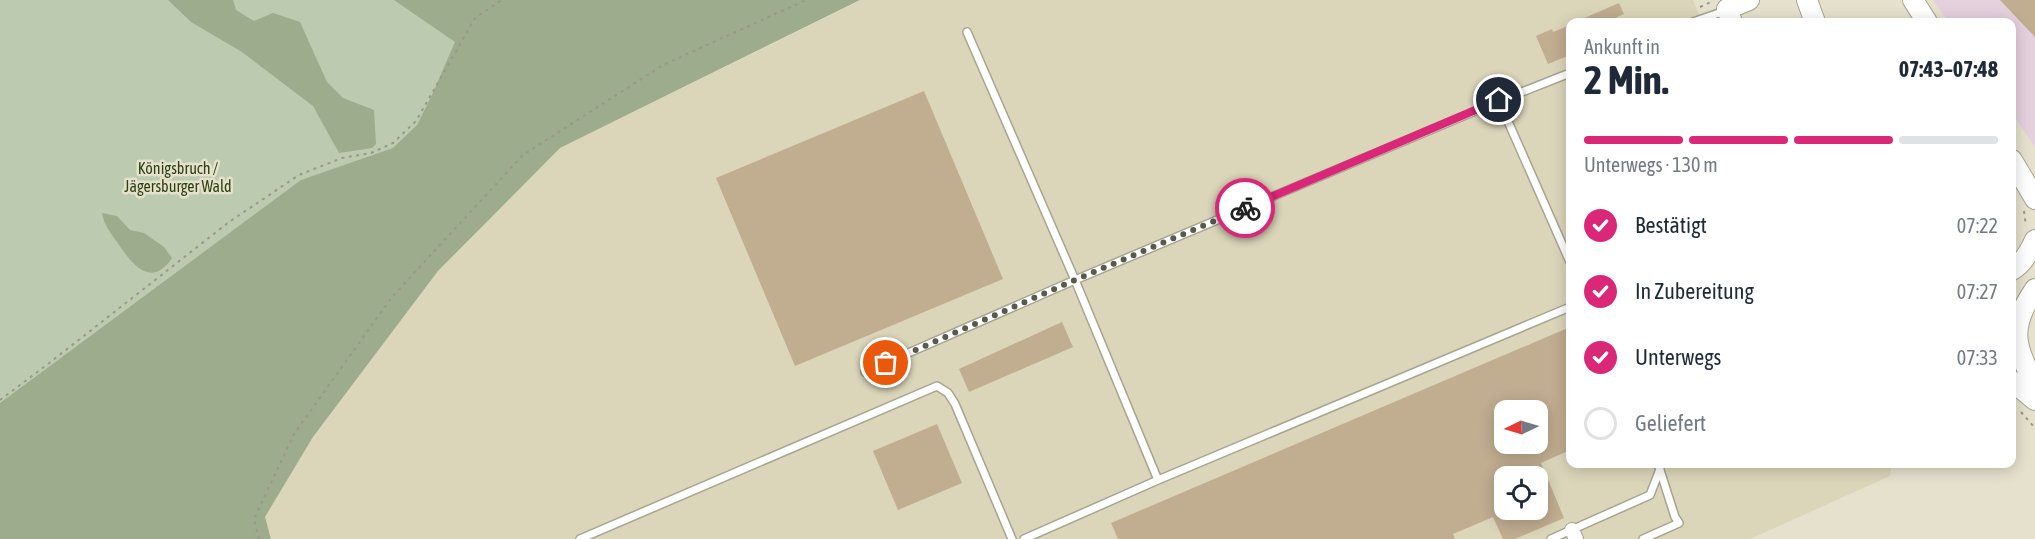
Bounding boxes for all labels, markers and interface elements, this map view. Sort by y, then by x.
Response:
text: Ankunft in [1584,35,1660,58]
text: 07:43–07:48 [1899,56,1998,82]
text: 2 Min. [1584,58,1669,102]
pin [1473,74,1524,125]
icon: home [1482,83,1515,116]
text: Unterwegs · 130 m [1584,153,1718,176]
park label: Königsbruch / Jägersburger Wald [124,159,232,196]
courier [1215,178,1275,238]
icon: bike [1229,192,1262,225]
icon: check [1584,209,1617,242]
text: Bestätigt [1635,212,1707,238]
text: 07:22 [1957,214,1998,237]
icon: check [1584,275,1617,308]
text: In Zubereitung [1635,278,1754,304]
text: 07:27 [1957,280,1998,303]
pin [860,337,911,388]
icon: check [1584,341,1617,374]
text: Unterwegs [1635,344,1721,370]
icon: bag [869,346,902,379]
text: 07:33 [1957,346,1998,369]
north arrow [1494,400,1548,454]
map controls [1494,400,1548,520]
text: Geliefert [1635,410,1706,436]
button: locate [1494,466,1548,520]

